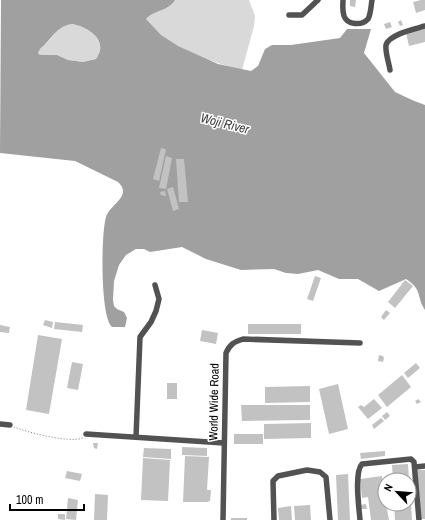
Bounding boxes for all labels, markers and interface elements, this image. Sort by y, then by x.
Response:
water label: Woji River [199,109,251,138]
street label: World Wide Road [205,363,223,441]
north arrow [377,472,417,512]
text: N [380,482,396,494]
scale bar [10,486,84,512]
text: 100 m [16,492,43,508]

